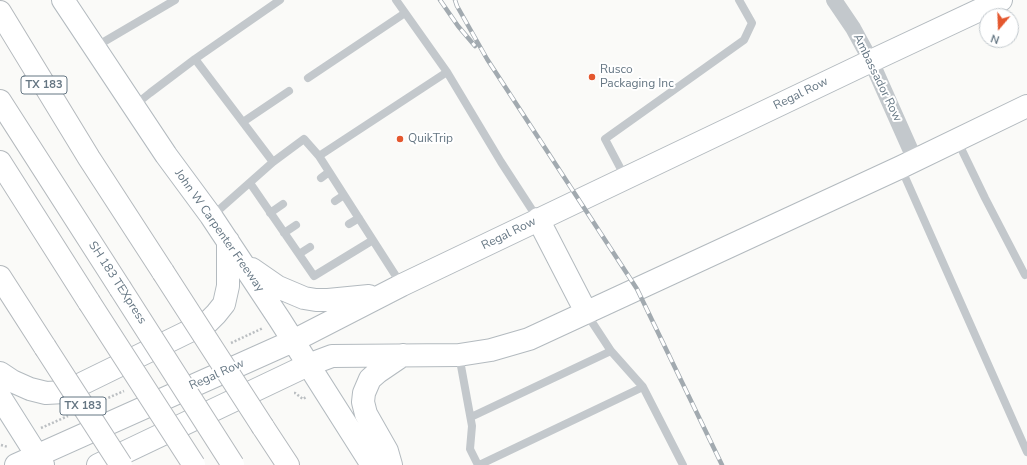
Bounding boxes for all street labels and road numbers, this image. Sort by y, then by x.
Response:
street label: Ambassador Row [850,32,904,124]
street label: Regal Row [771,75,831,113]
road number: TX 183 [21,76,67,94]
street label: John W Carpenter Freeway [171,167,267,295]
street label: Regal Row [479,215,539,253]
street label: SH 183 TEXpress [85,239,149,327]
street label: Regal Row [187,356,247,394]
road number: TX 183 [60,397,106,415]

